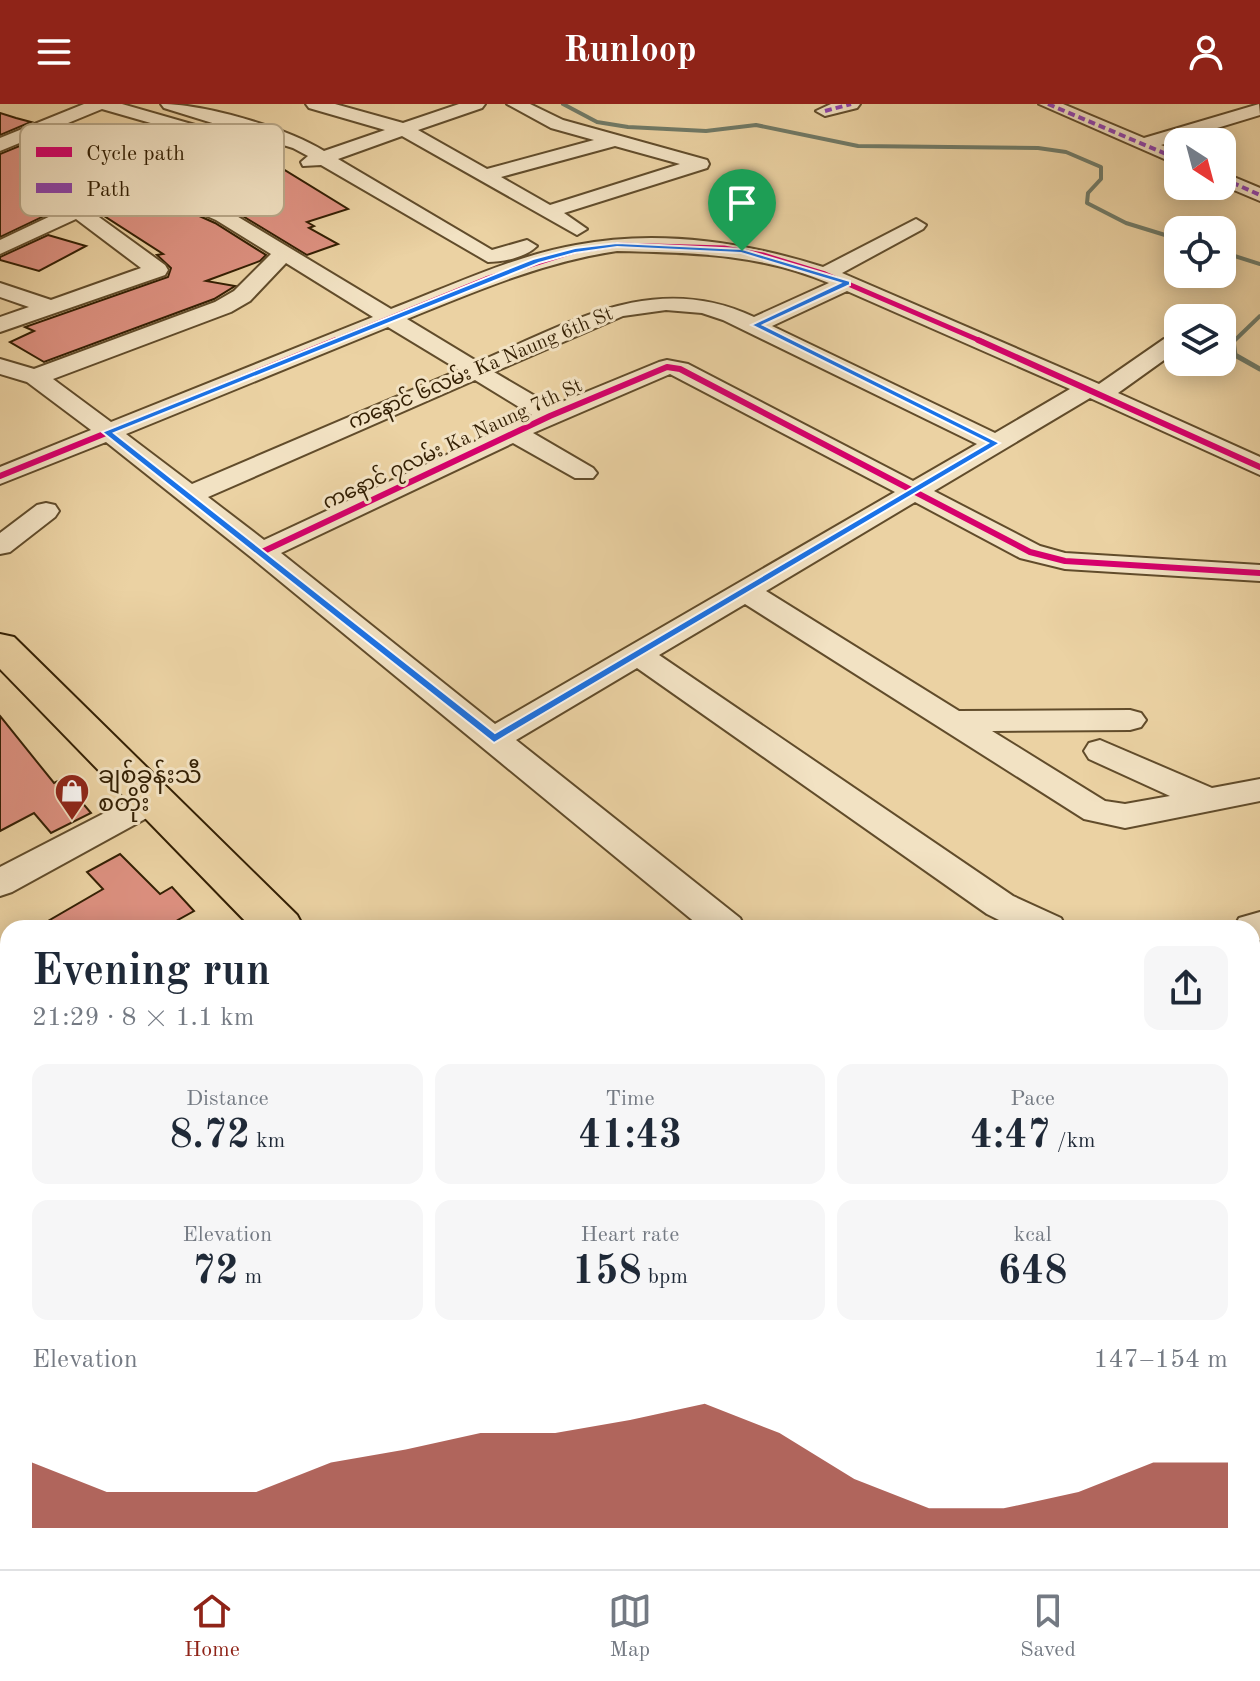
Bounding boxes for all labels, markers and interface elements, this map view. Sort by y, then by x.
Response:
icon: menu [32,30,76,74]
icon: person [1184,30,1228,74]
text: Runloop [563,34,697,70]
legend [20,124,284,216]
north arrow [1164,128,1236,200]
map controls [1164,128,1236,376]
text: Cycle path [86,143,185,165]
pin [708,169,776,251]
text: Path [86,179,131,201]
icon: arrive [720,181,764,225]
button: locate [1164,216,1236,288]
street label: ကနောင် ၆လမ်း Ka Naung 6th St [344,299,618,438]
button: layers [1164,304,1236,376]
street label: ကနောင် ၇လမ်း Ka Naung 7th St [318,371,587,518]
place label: ချစ်ခွန်းသီ စတိုး [98,759,202,822]
shop icon: ချစ်ခွန်းသီ စတိုး [53,772,91,822]
button: share [1144,946,1228,1030]
text: Evening run [32,950,270,994]
text: 21:29 · 8 × 1.1 km [32,1005,254,1031]
text: Distance [186,1088,269,1110]
text: Time [605,1088,655,1110]
text: Pace [1010,1088,1055,1110]
text: 8.72 [169,1117,250,1157]
text: 41:43 [578,1117,682,1157]
text: 4:47 [970,1117,1051,1157]
text: km [250,1130,285,1152]
text: /km [1051,1130,1096,1152]
text: Elevation [183,1224,272,1246]
text: Heart rate [581,1224,679,1246]
text: kcal [1014,1224,1052,1246]
text: 72 [192,1253,239,1293]
text: 158 [572,1253,642,1293]
text: 648 [998,1253,1067,1293]
text: m [239,1266,262,1288]
text: bpm [642,1266,688,1288]
text: Elevation [32,1347,138,1373]
text: 147–154 m [1093,1347,1228,1373]
tab: Home [184,1589,240,1664]
tab: Map [608,1589,652,1664]
tab: Saved [1020,1589,1076,1664]

